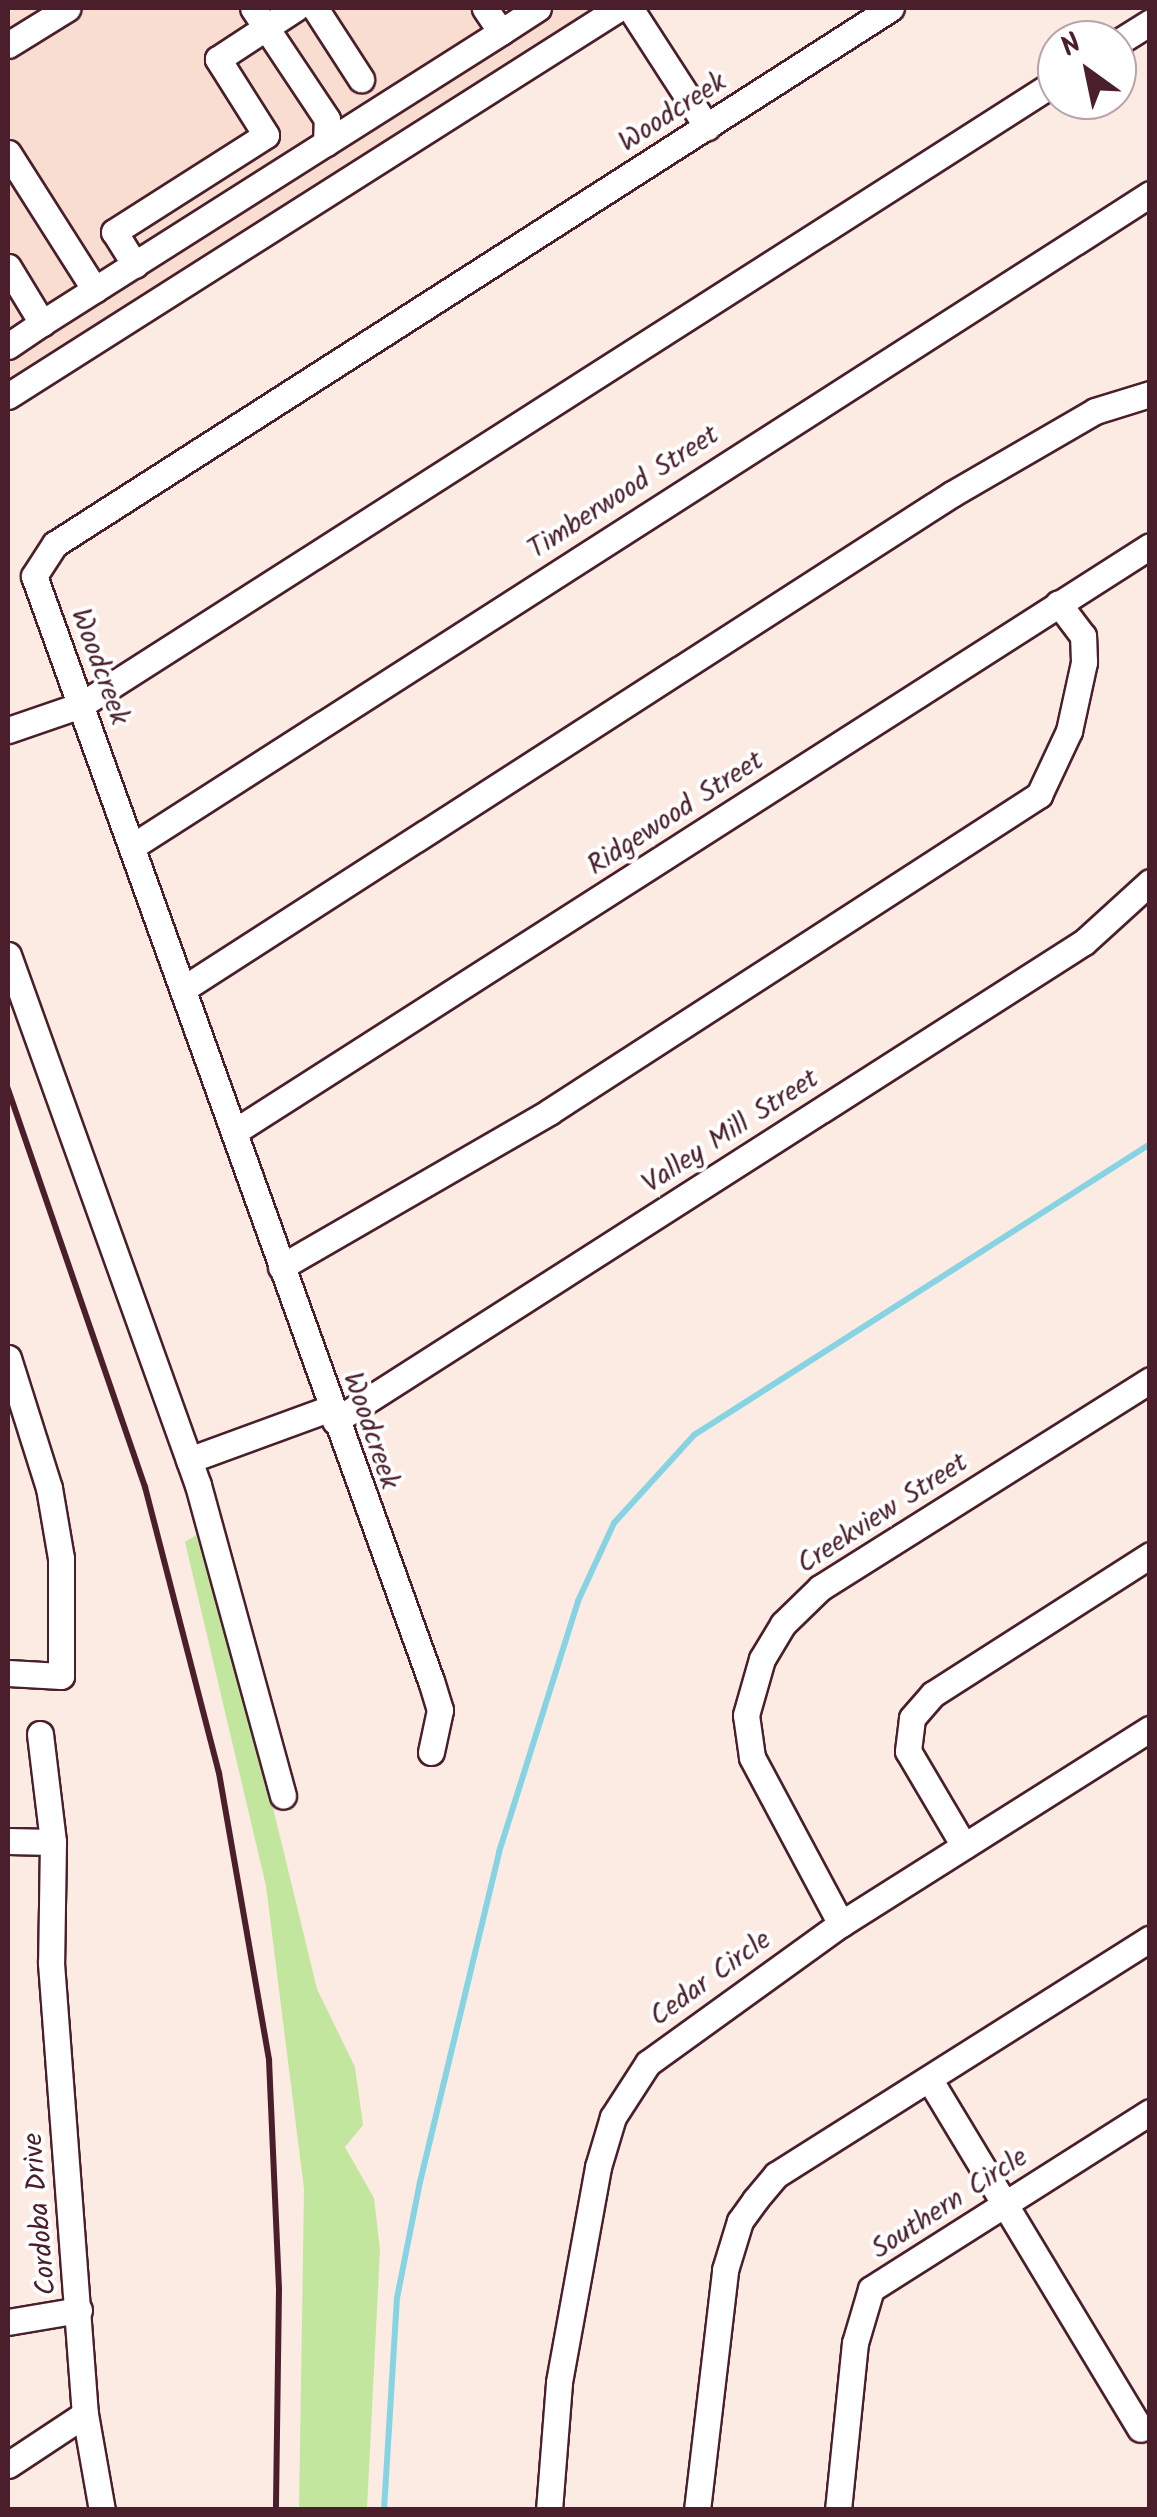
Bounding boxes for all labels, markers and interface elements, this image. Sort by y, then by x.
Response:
north arrow [1037,20,1137,120]
text: N [1052,22,1091,70]
street label: Woodcreek [613,66,733,160]
street label: Timberwood Street [522,419,726,567]
street label: Woodcreek [62,604,136,730]
street label: Ridgewood Street [582,745,770,883]
street label: Valley Mill Street [637,1063,825,1201]
street label: Woodcreek [334,1368,406,1494]
street label: Creekview Street [791,1446,975,1582]
street label: Cedar Circle [644,1924,778,2034]
street label: Cordoba Drive [17,2131,65,2297]
street label: Southern Circle [866,2141,1034,2267]

